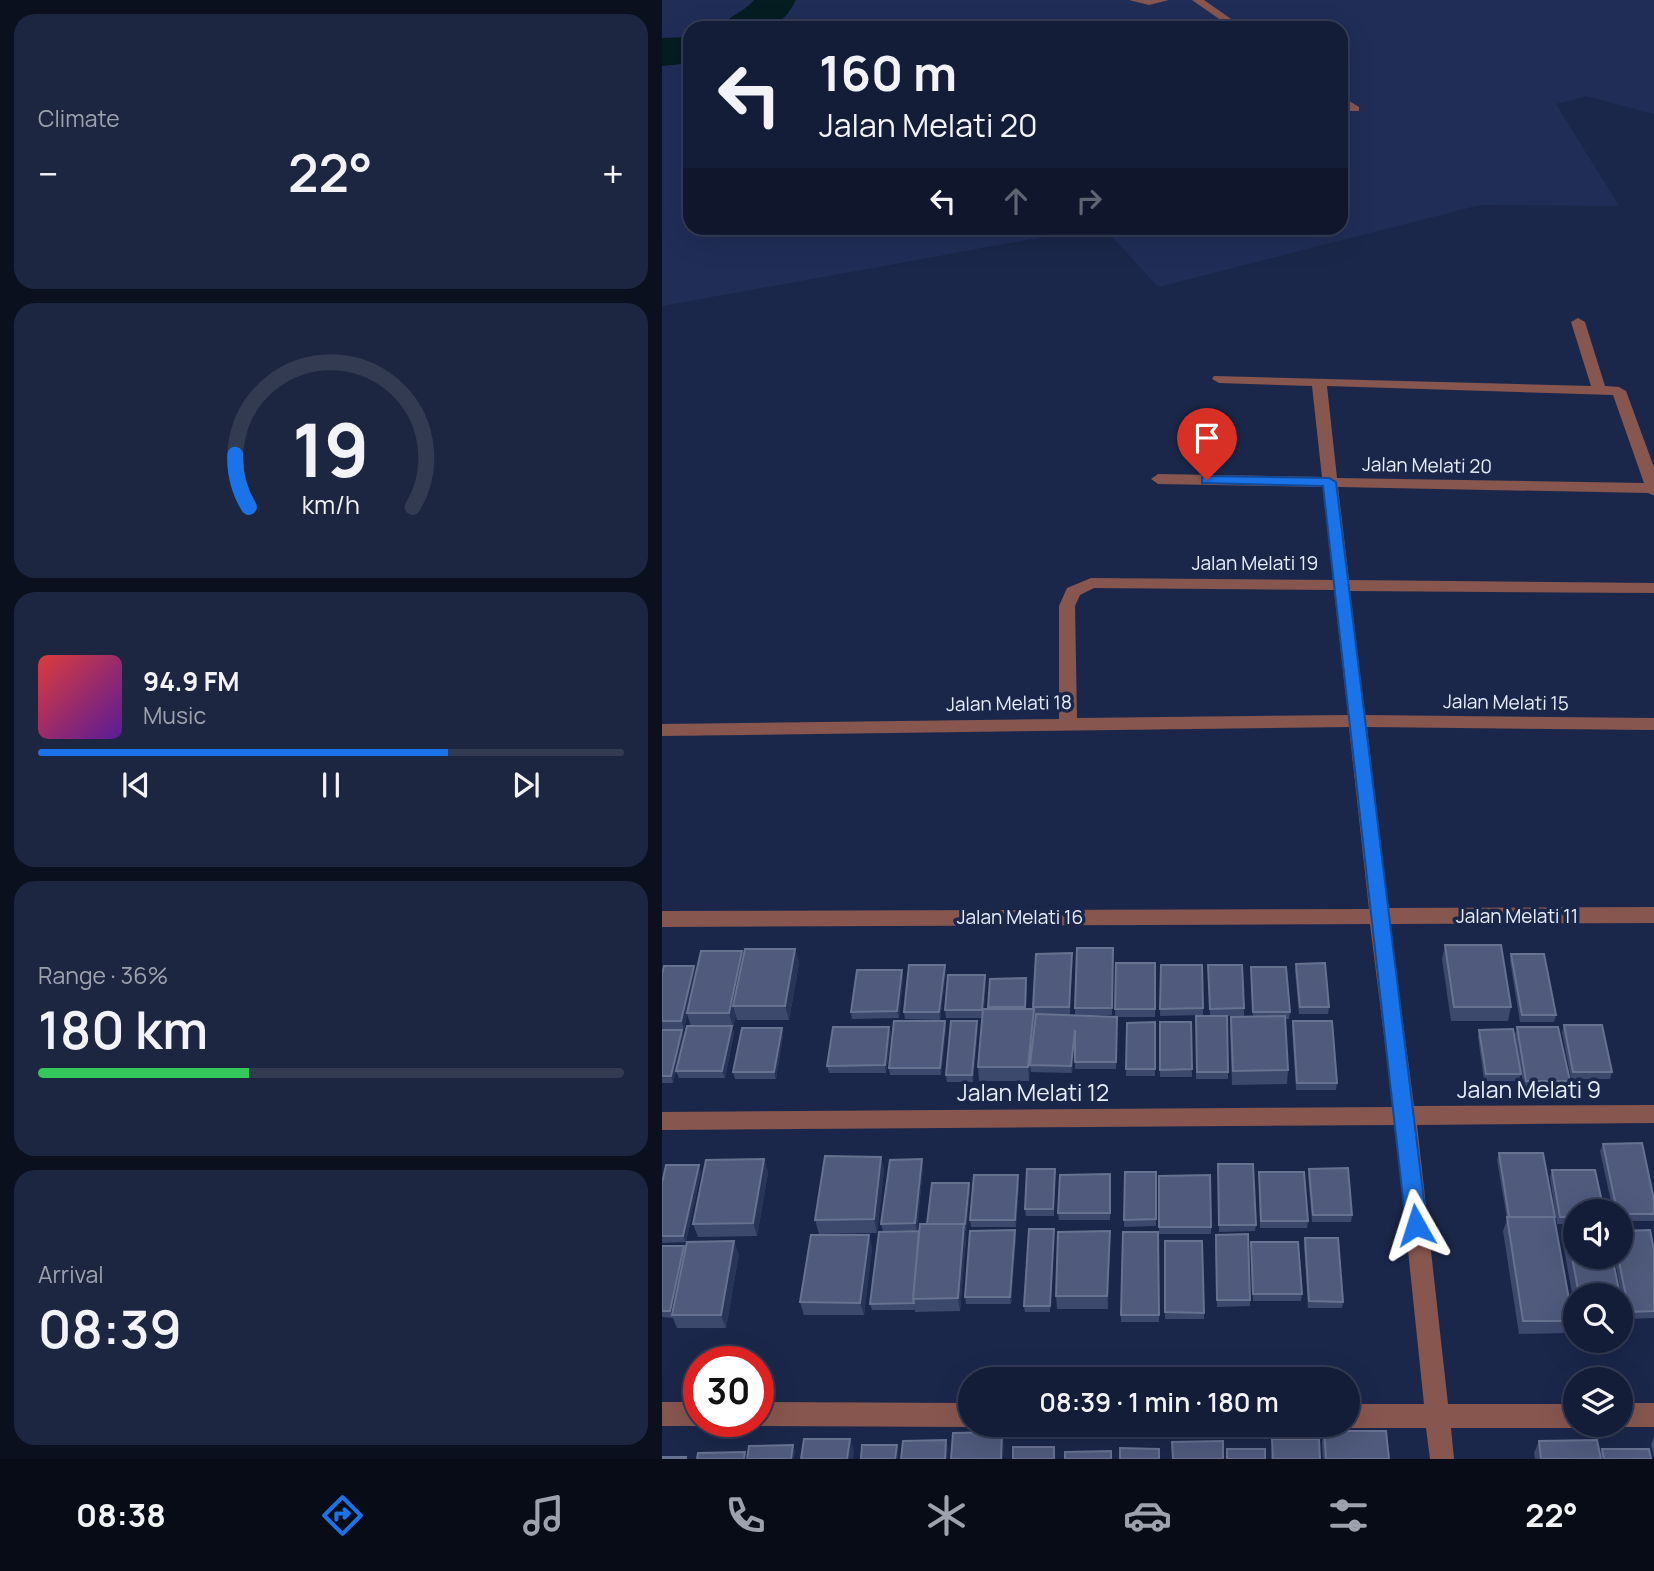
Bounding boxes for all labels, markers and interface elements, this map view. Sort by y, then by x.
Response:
text: 160 m [819,39,957,106]
icon: left [704,49,795,140]
text: Climate [38,102,120,134]
text: Jalan Melati 20 [819,103,1038,147]
text: 22° [288,137,373,208]
text: − [38,147,59,199]
text: + [602,147,624,199]
icon: left [924,182,962,220]
icon: ahead [997,182,1035,220]
icon: right [1070,182,1108,220]
text: 19 [292,399,370,499]
pin [1177,408,1237,480]
icon: arrive [1188,419,1226,457]
street label: Jalan Melati 20 [1362,451,1492,479]
text: km/h [302,486,360,521]
street label: Jalan Melati 19 [1192,550,1318,576]
text: 94.9 FM [143,663,240,699]
street label: Jalan Melati 15 [1443,688,1569,716]
street label: Jalan Melati 18 [946,689,1072,717]
text: Music [143,699,206,731]
icon: previous [117,766,155,804]
icon: pause [312,766,350,804]
icon: next [507,766,545,804]
street label: Jalan Melati 11 [1456,903,1578,929]
street label: Jalan Melati 16 [957,904,1083,930]
text: Range · 36% [38,959,168,991]
text: 180 km [38,994,208,1065]
street label: Jalan Melati 9 [1457,1073,1601,1105]
street label: Jalan Melati 12 [957,1076,1109,1108]
position arrow [1379,1188,1453,1262]
map controls [1563,1199,1633,1437]
button: sound [1563,1199,1633,1269]
text: Arrival [38,1258,104,1290]
button: search [1563,1283,1633,1353]
text: 08:39 [38,1293,182,1364]
speed limit sign: 30 [683,1346,774,1437]
button: layers [1563,1367,1633,1437]
text: 08:39 · 1 min · 180 m [1039,1384,1279,1420]
icon: directions [318,1491,367,1540]
icon: music [519,1491,568,1540]
icon: phone [721,1491,770,1540]
icon: climate [922,1491,971,1540]
icon: car [1123,1491,1172,1540]
icon: filters [1324,1491,1373,1540]
text: 08:38 [76,1493,166,1537]
text: 22° [1525,1493,1578,1537]

